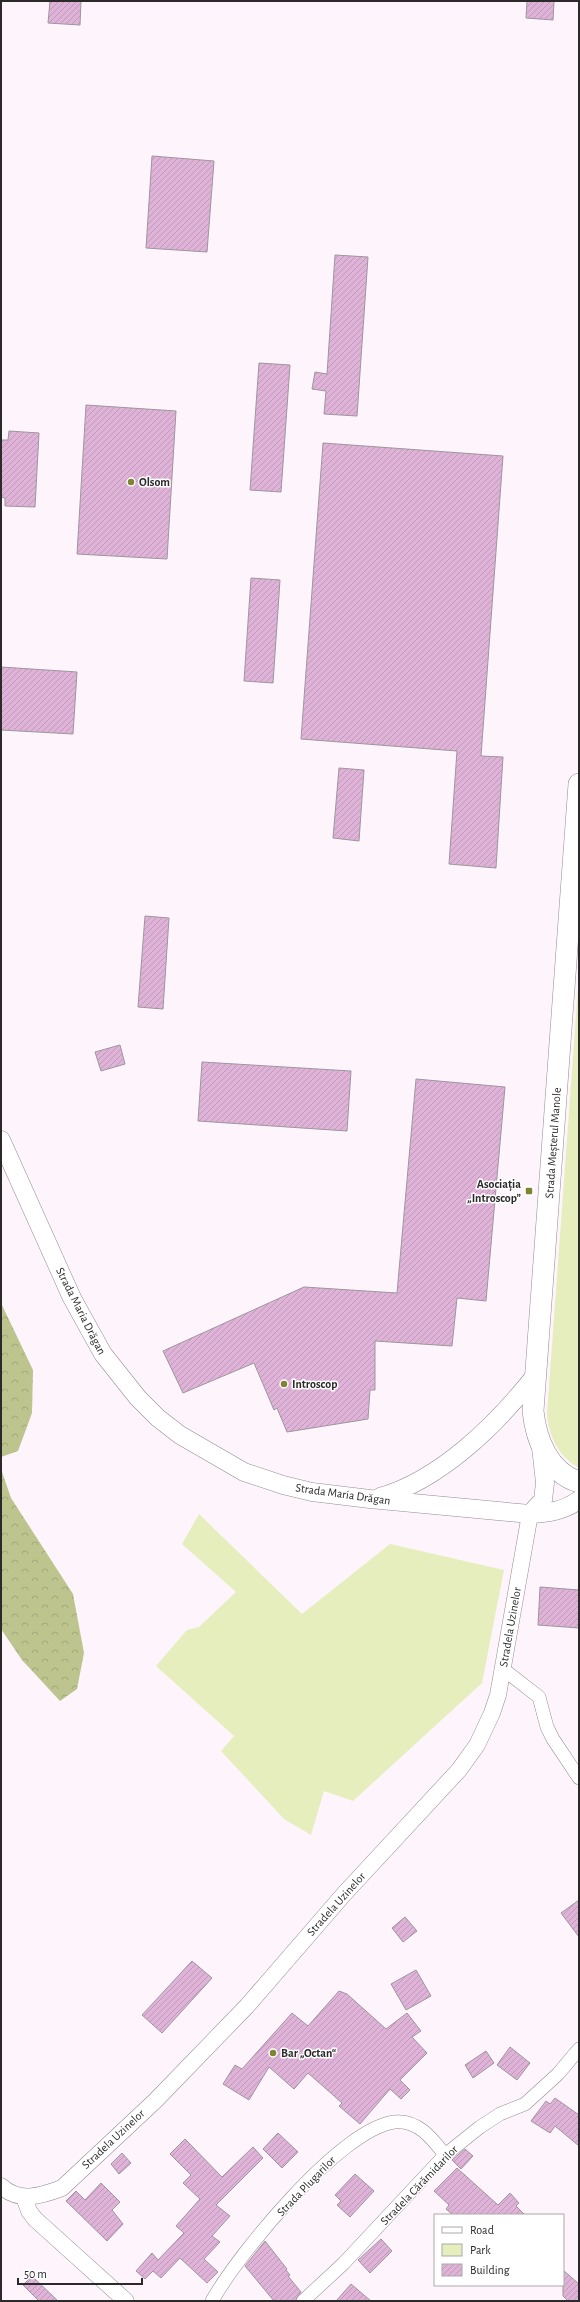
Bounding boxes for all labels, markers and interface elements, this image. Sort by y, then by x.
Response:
place label: Olsom [139,476,170,488]
marker: Olsom [126,477,136,487]
street label: Strada Meșterul Manole [543,1087,565,1199]
place label: Asociația „Introscop” [467,1178,522,1204]
marker: Asociația „Introscop” [524,1186,534,1196]
street label: Strada Maria Drăgan [54,1266,108,1356]
place label: Introscop [292,1378,337,1390]
marker: Introscop [279,1379,289,1389]
street label: Strada Maria Drăgan [295,1481,391,1507]
street label: Stradela Uzinelor [497,1586,523,1668]
street label: Stradela Uzinelor [305,1870,368,1938]
place label: Bar „Octan“ [281,2047,337,2059]
marker: Bar „Octan“ [268,2048,278,2058]
street label: Stradela Uzinelor [79,2107,147,2171]
street label: Stradela Cărămidarilor [378,2143,460,2227]
street label: Strada Plugarilor [274,2154,338,2218]
legend [434,2214,564,2286]
text: Road [470,2224,494,2236]
text: Park [470,2244,491,2256]
scale bar [18,2260,142,2286]
text: Building [470,2264,510,2276]
text: 50 m [24,2268,47,2280]

